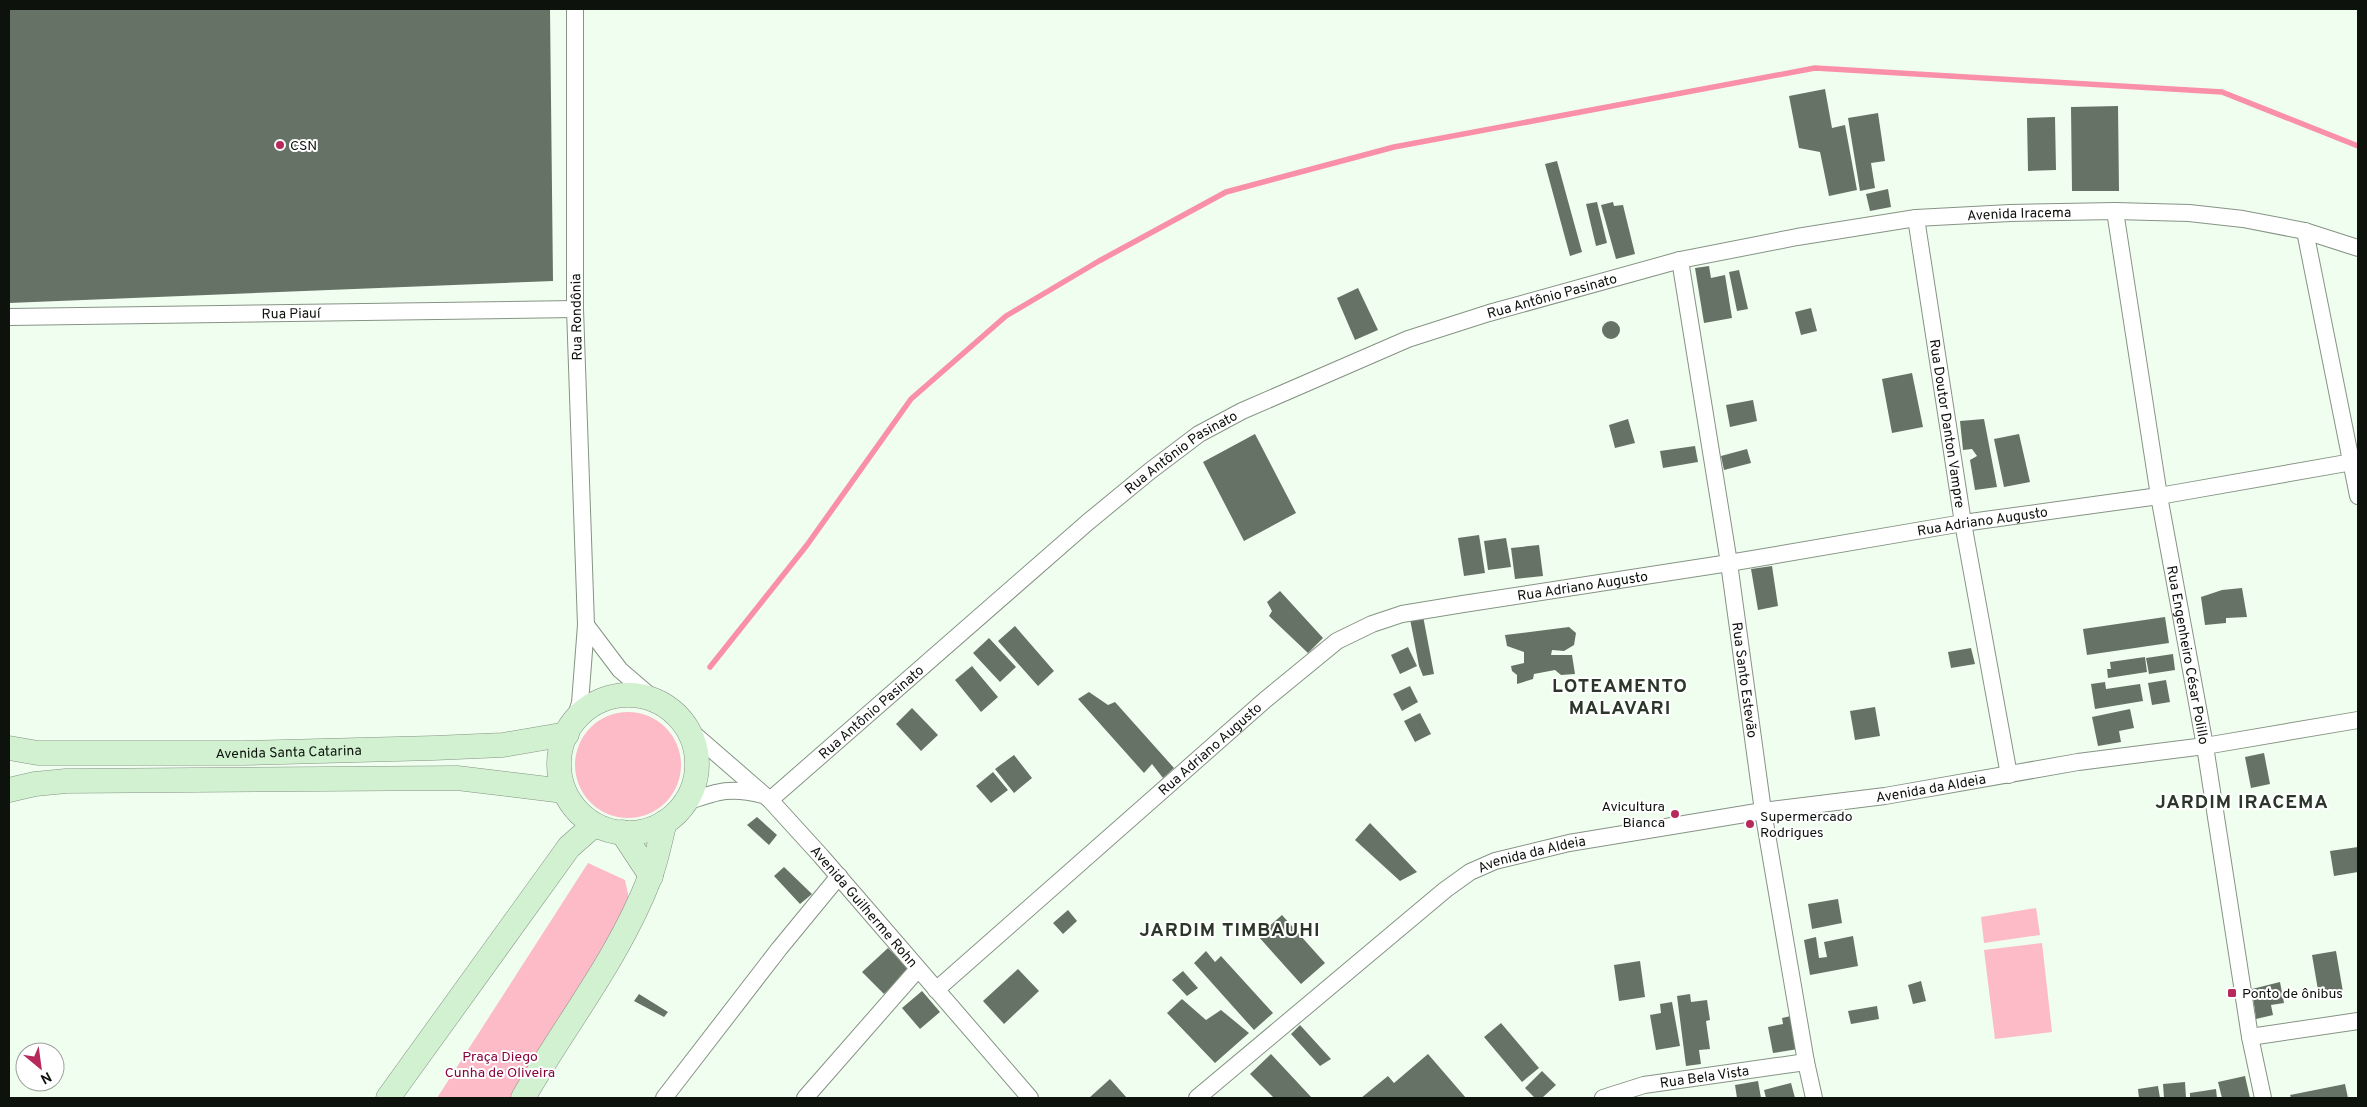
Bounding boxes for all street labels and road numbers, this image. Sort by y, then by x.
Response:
street label: Avenida Iracema [1967,205,2071,225]
street label: Rua Antônio Pasinato [1485,271,1619,323]
street label: Rua Rondônia [568,273,587,361]
street label: Rua Piauí [261,306,322,323]
street label: Rua Doutor Danton Vampre [1925,338,1968,510]
street label: Rua Antônio Pasinato [1122,408,1241,498]
street label: Rua Adriano Augusto [1916,504,2049,541]
street label: Rua Engenheiro César Polillo [2162,564,2212,746]
street label: Rua Adriano Augusto [1516,569,1650,606]
street label: Rua Santo Estevão [1727,621,1760,739]
street label: Rua Antônio Pasinato [816,662,928,764]
street label: Rua Adriano Augusto [1156,700,1266,800]
street label: Avenida Santa Catarina [215,743,362,763]
street label: Avenida da Aldeia [1875,771,1987,807]
street label: Avenida da Aldeia [1475,833,1587,878]
street label: Avenida Guilherme Rohn [806,843,920,972]
street label: Rua Bela Vista [1659,1063,1750,1093]

